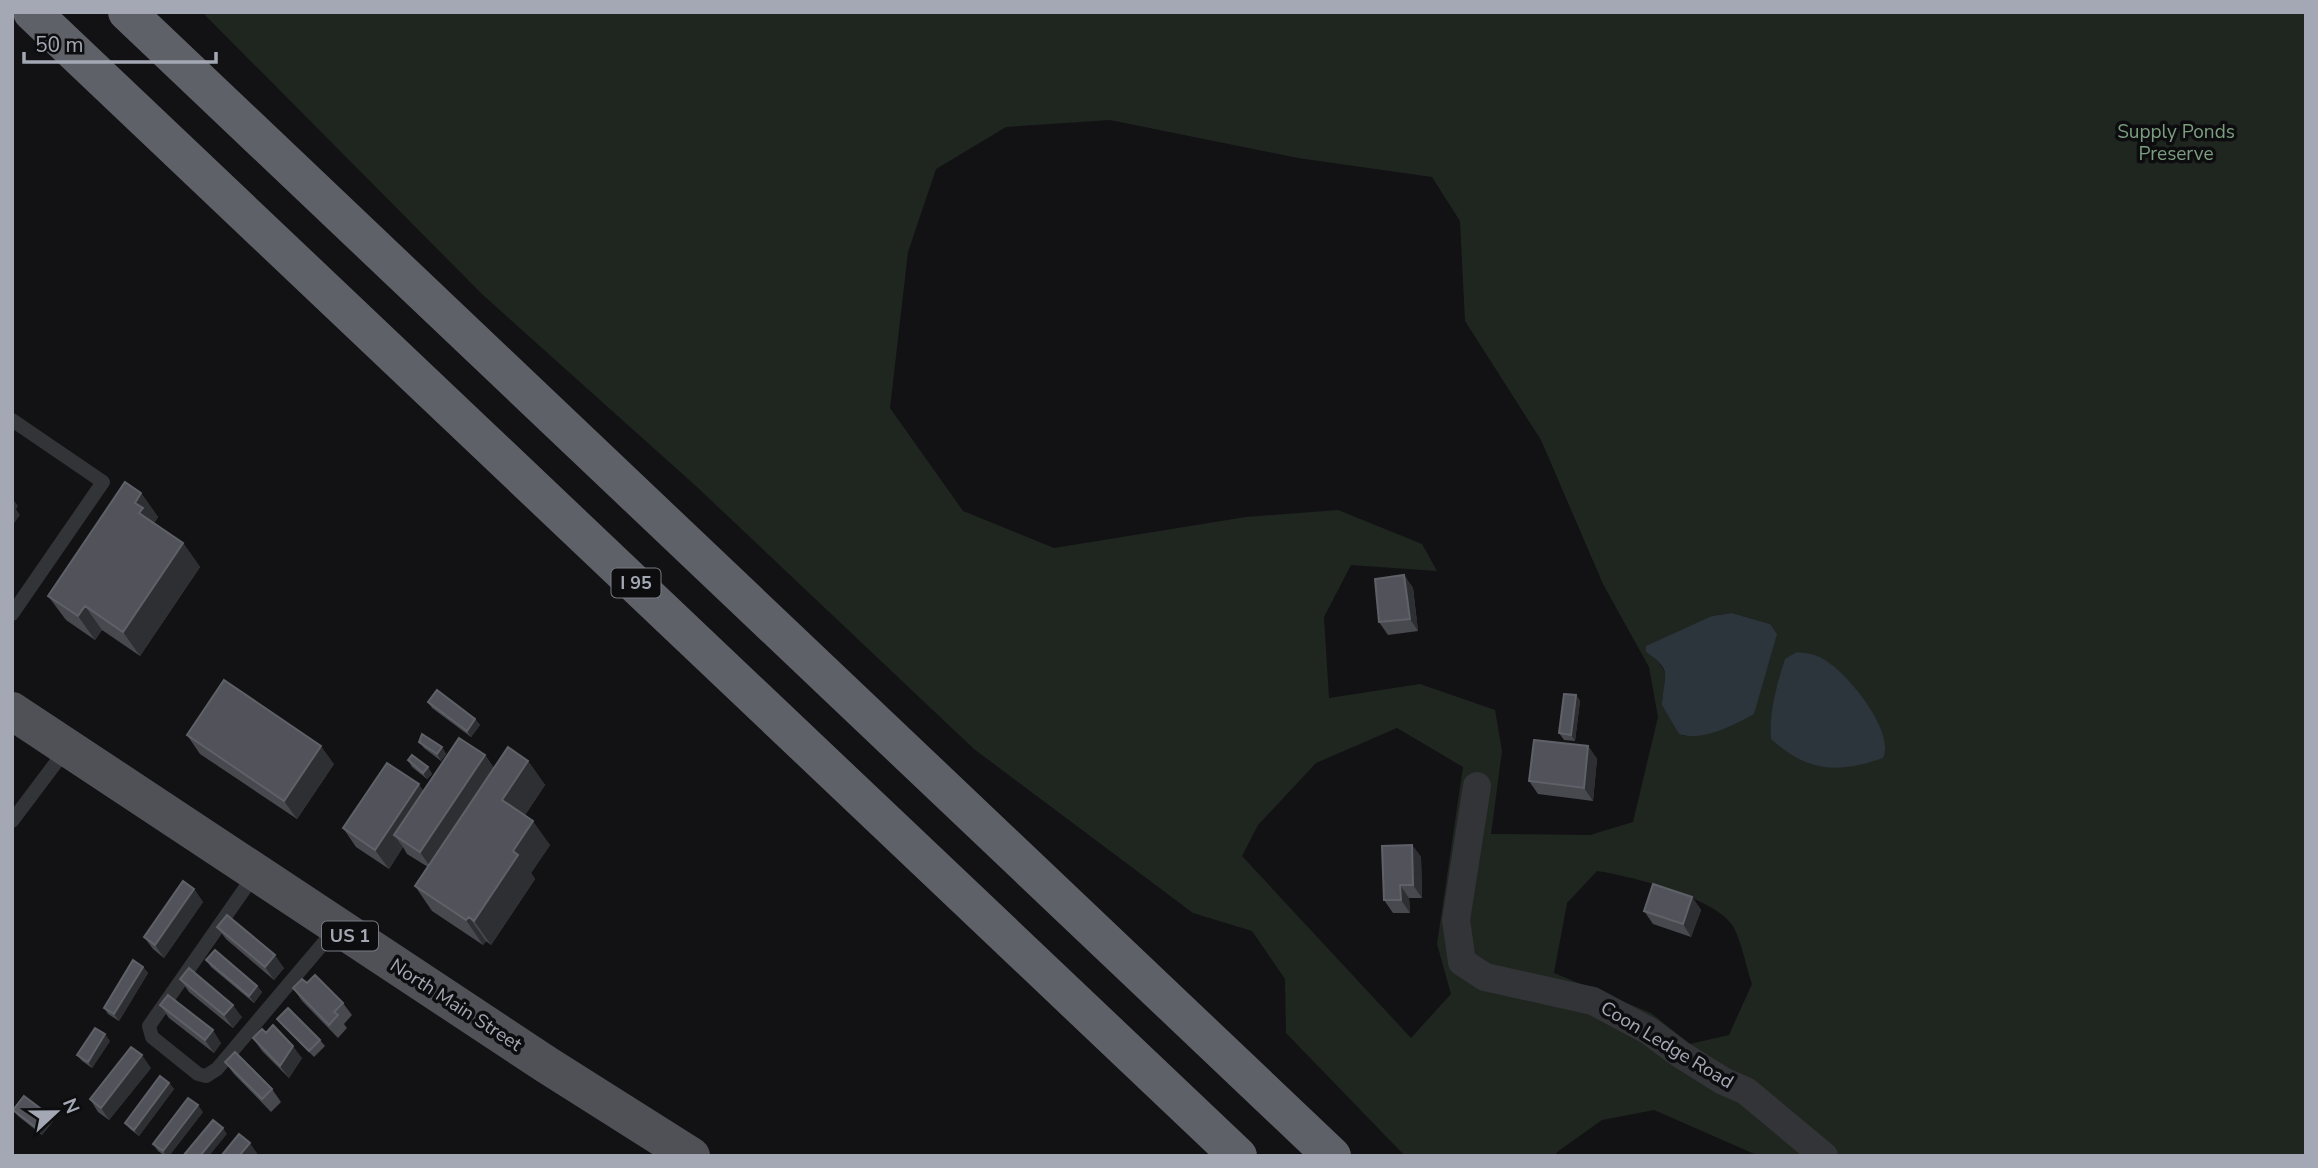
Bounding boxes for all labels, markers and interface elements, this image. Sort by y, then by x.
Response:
scale bar [24,21,217,65]
text: 50 m [35,31,84,59]
park label: Supply Ponds Preserve [2117,119,2235,167]
road number: I 95 [612,568,660,598]
road number: US 1 [322,922,378,951]
street label: North Main Street [385,953,527,1058]
street label: Coon Ledge Road [1596,995,1738,1095]
north arrow [21,1077,91,1147]
text: N [56,1095,86,1117]

